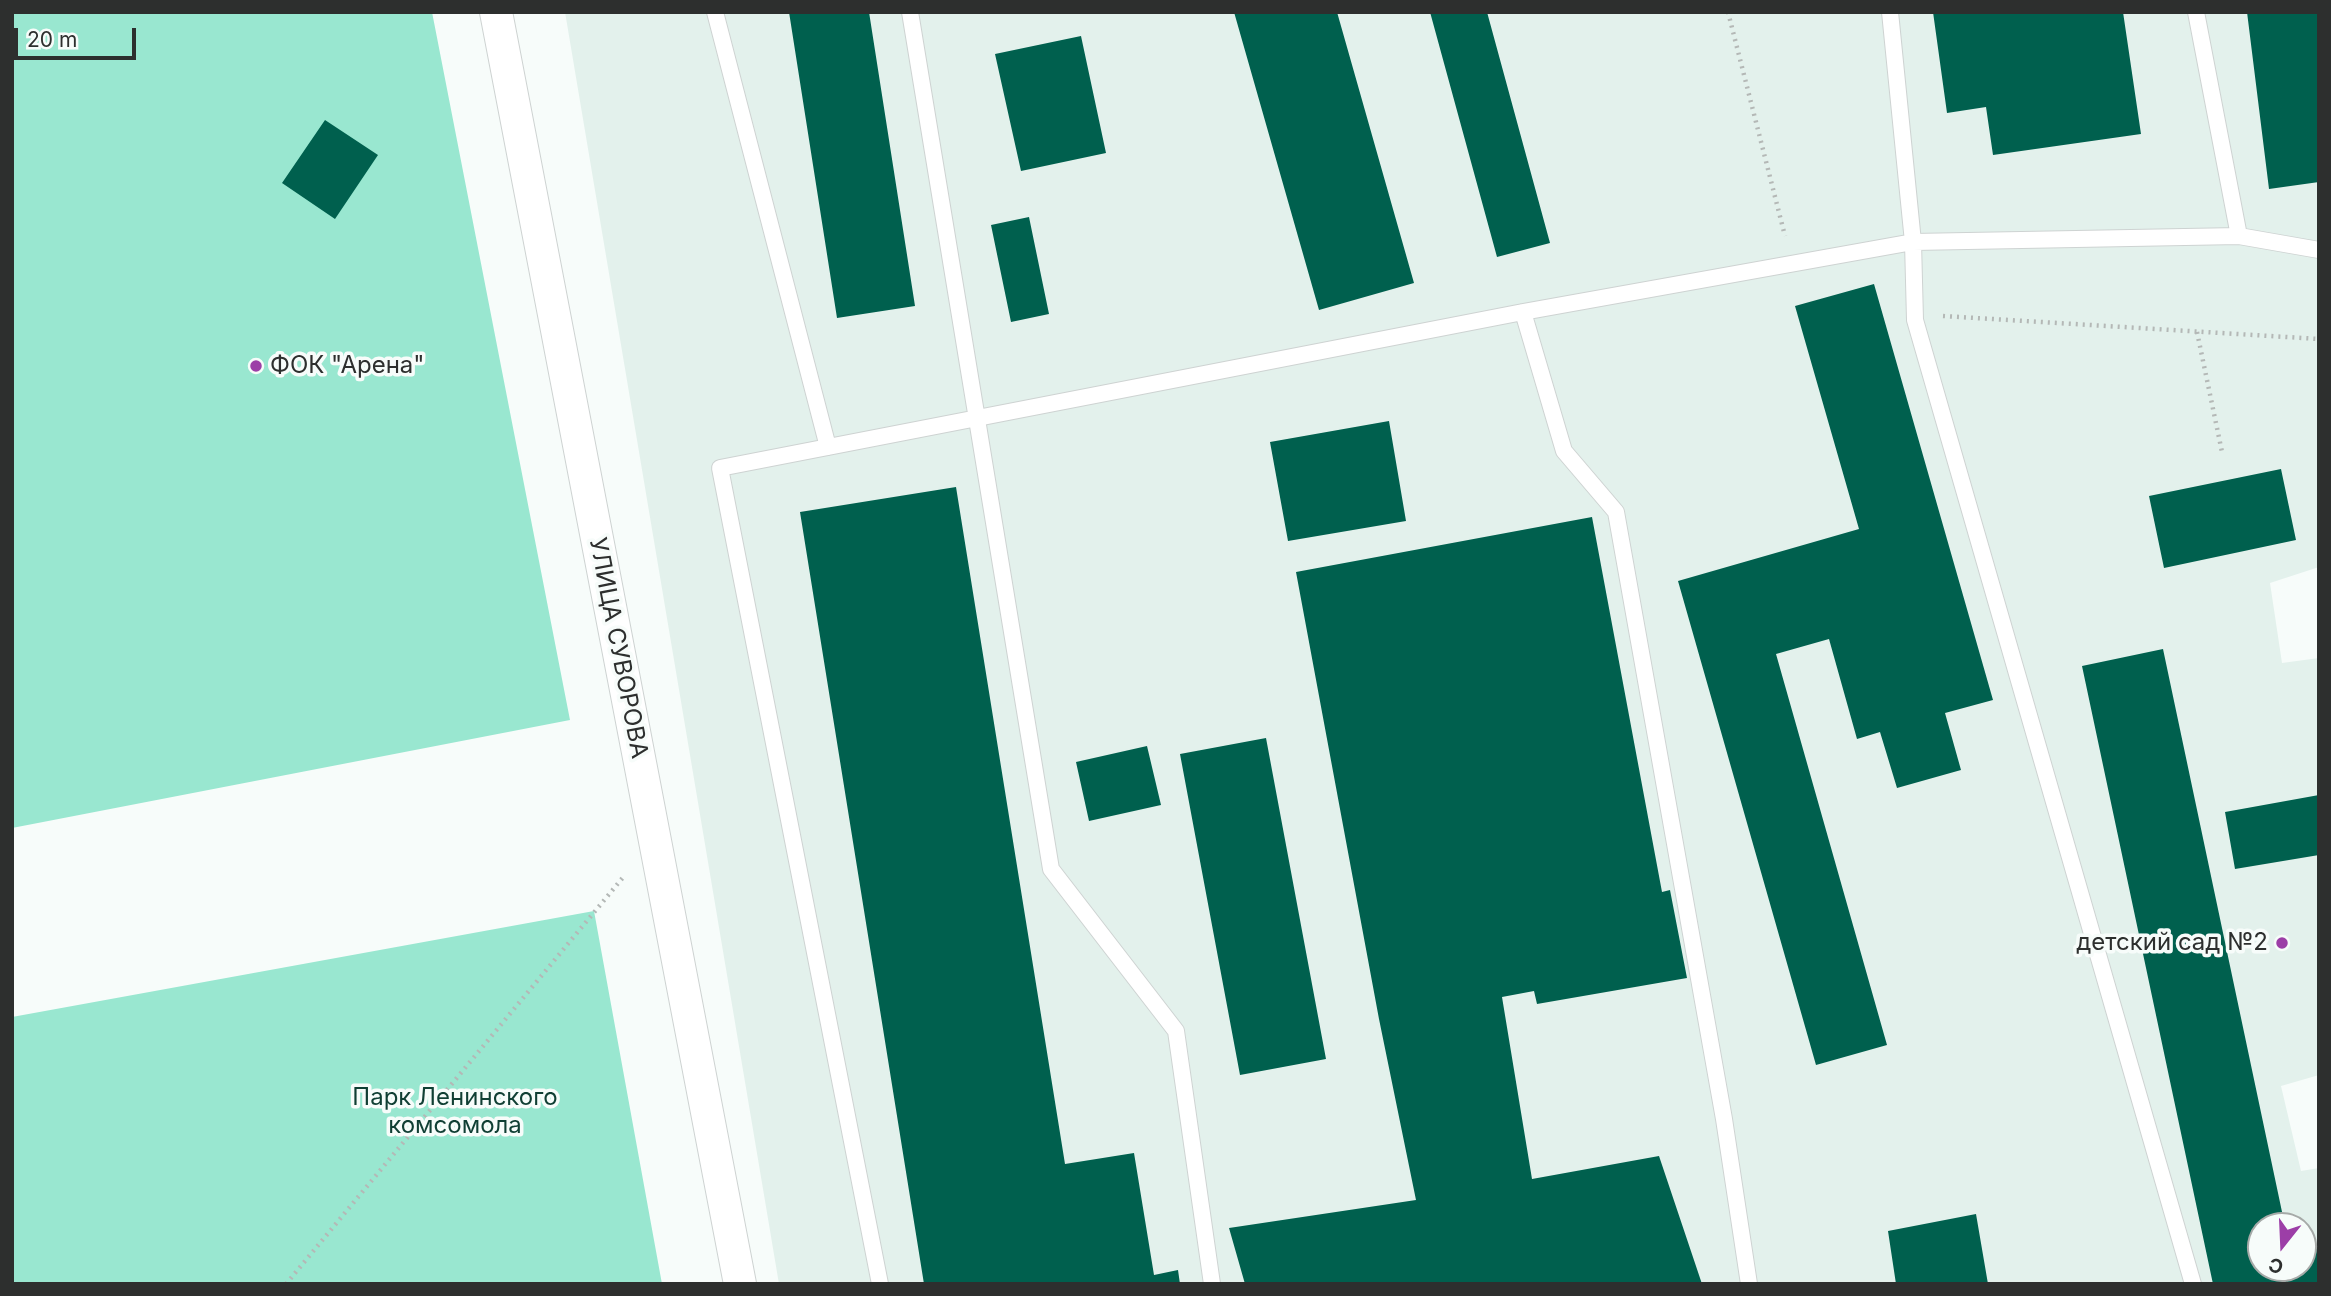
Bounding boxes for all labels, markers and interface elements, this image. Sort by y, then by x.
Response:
scale bar [18,14,140,58]
text: 20 m [27,27,77,52]
place label: ФОК "Арена" [270,352,424,380]
marker: ФОК "Арена" [248,358,264,374]
street label: УЛИЦА СУВОРОВА [582,535,654,761]
place label: детский сад №2 [2076,929,2268,957]
marker: детский сад №2 [2274,935,2290,951]
park label: Парк Ленинского комсомола [352,1084,558,1140]
north arrow [2247,1212,2317,1282]
text: С [2266,1252,2286,1279]

